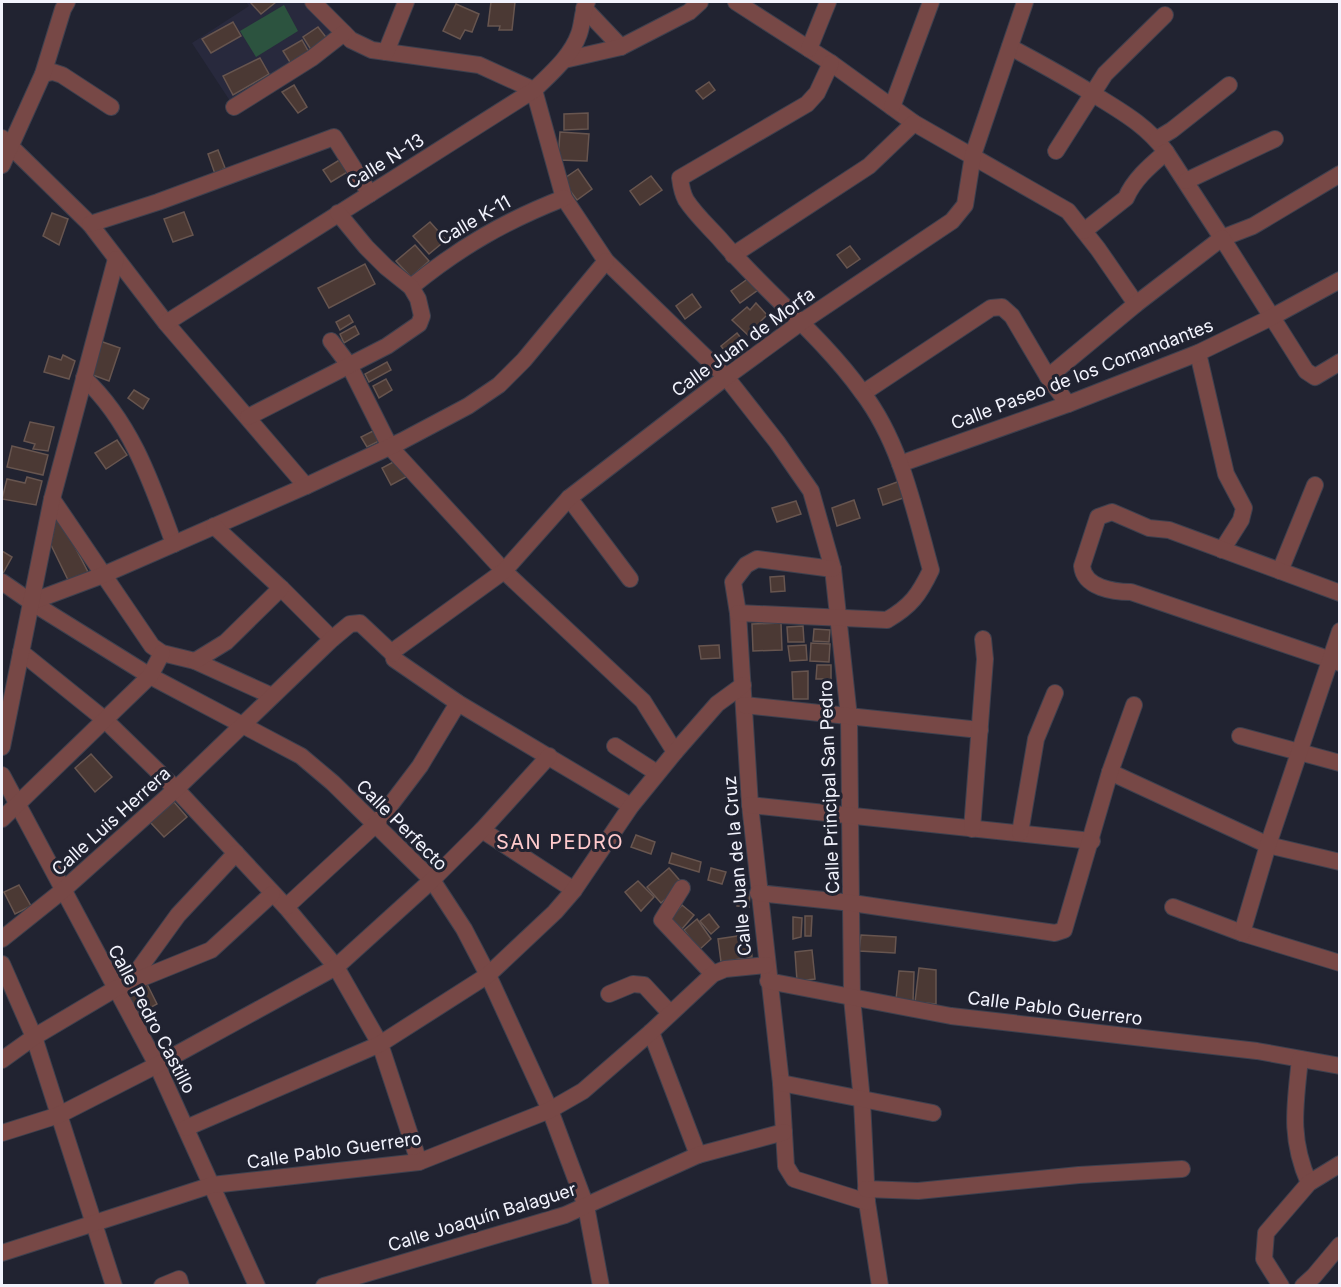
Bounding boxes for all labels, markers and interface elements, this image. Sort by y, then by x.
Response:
street label: Calle N-13 [342,129,428,193]
street label: Calle K-11 [434,191,514,249]
street label: Calle Juan de Morfa [667,283,819,401]
street label: Calle Paseo de los Comandantes [948,314,1216,434]
street label: Calle Principal San Pedro [815,680,843,894]
street label: Calle Luis Herrera [47,762,175,880]
street label: Calle Perfecto [352,775,452,875]
street label: Calle Juan de la Cruz [719,775,755,957]
district label: SAN PEDRO [496,830,624,854]
street label: Calle Pedro Castillo [104,941,200,1097]
street label: Calle Pablo Guerrero [966,987,1144,1029]
street label: Calle Pablo Guerrero [245,1127,423,1173]
street label: Calle Joaquín Balaguer [385,1178,579,1256]

